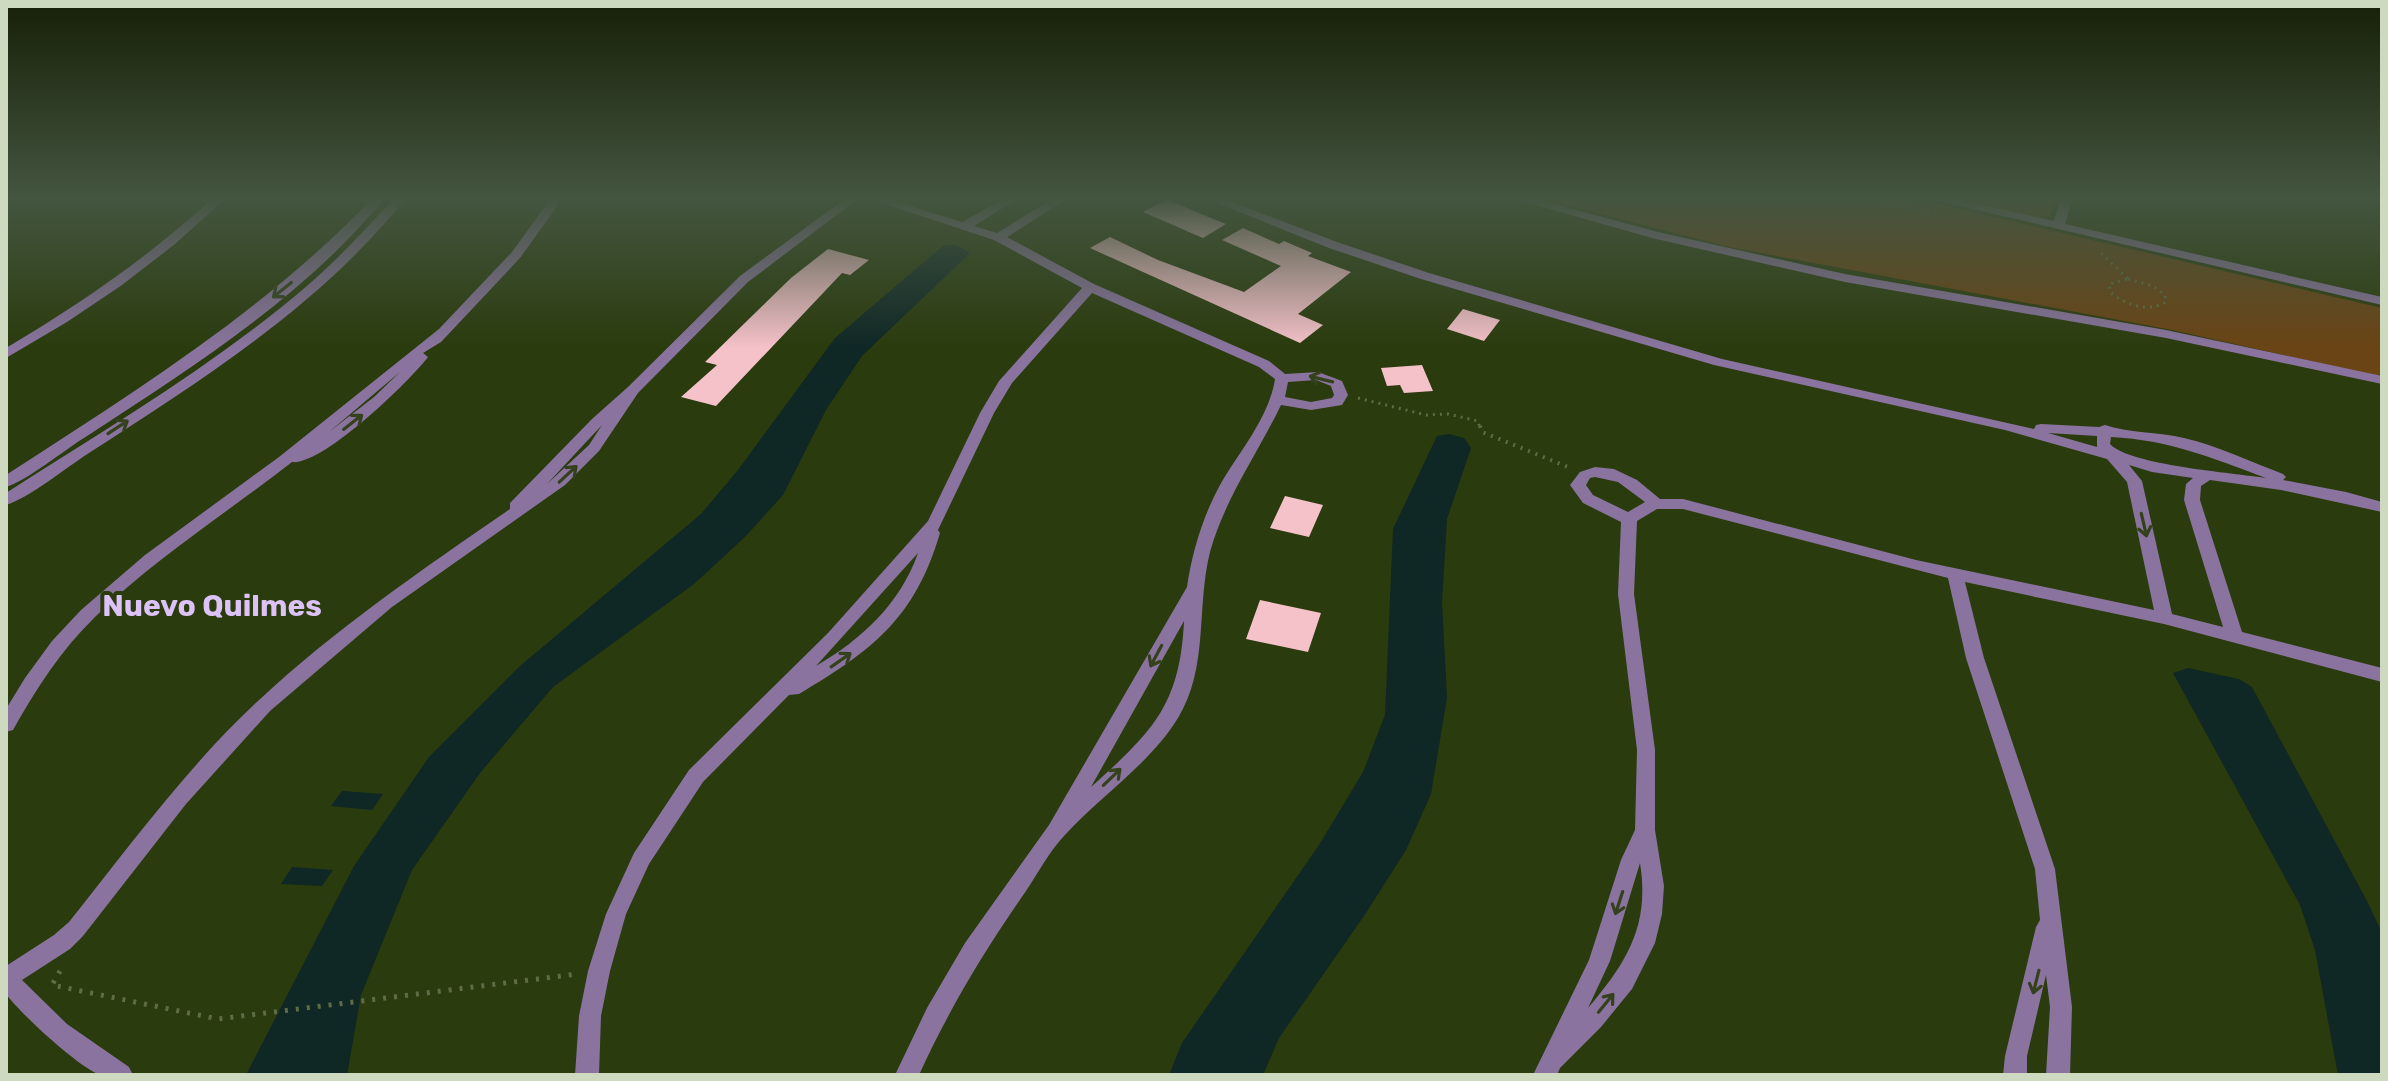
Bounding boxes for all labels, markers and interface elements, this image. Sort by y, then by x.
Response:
one-way arrow [273,281,293,299]
one-way arrow [1309,370,1335,385]
one-way arrow [342,413,363,431]
one-way arrow [106,419,129,435]
one-way arrow [558,464,578,483]
one-way arrow [2137,511,2152,537]
district label: Nuevo Quilmes [102,588,322,624]
one-way arrow [1148,643,1164,667]
one-way arrow [829,652,851,668]
one-way arrow [1102,768,1121,787]
one-way arrow [1610,890,1625,915]
one-way arrow [2028,969,2043,995]
one-way arrow [1597,994,1615,1014]

